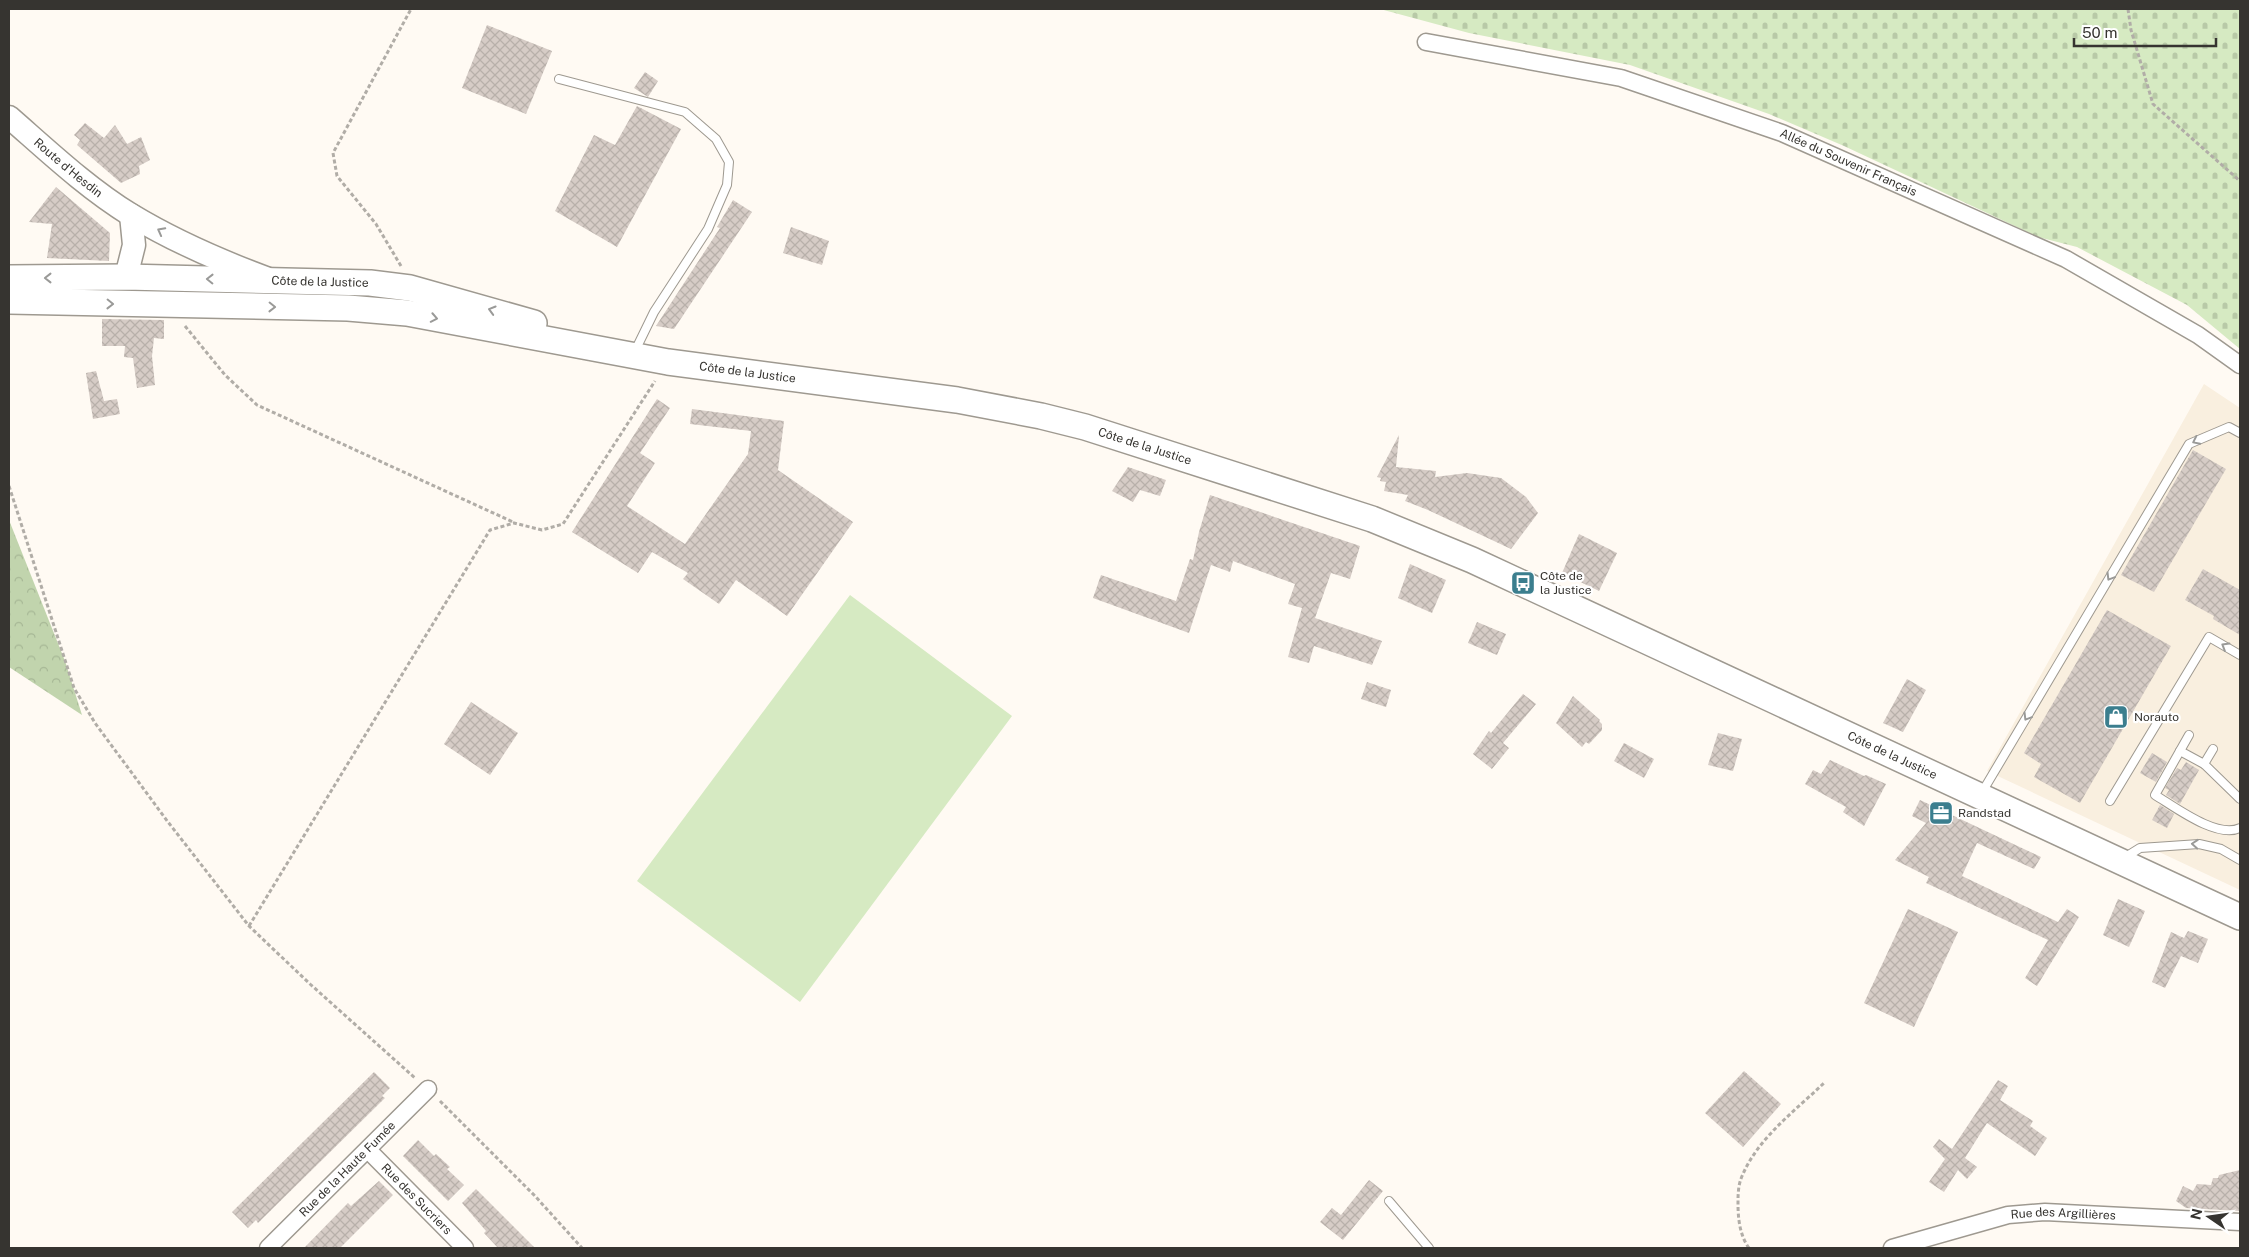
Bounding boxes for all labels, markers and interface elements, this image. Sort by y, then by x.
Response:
scale bar [2074,15,2216,47]
text: 50 m [2082,24,2117,41]
street label: Allée du Souvenir Français [1778,126,1919,199]
street label: Route d'Hesdin [31,135,105,200]
one-way arrow [158,227,167,237]
one-way arrow [43,273,51,283]
one-way arrow [206,274,214,284]
street label: Côte de la Justice [271,274,369,290]
one-way arrow [106,298,114,309]
one-way arrow [269,302,277,312]
one-way arrow [488,305,496,315]
one-way arrow [430,312,439,323]
street label: Côte de la Justice [698,359,797,386]
street label: Côte de la Justice [1096,425,1193,468]
one-way arrow [2192,435,2201,446]
place label: Côte de la Justice [1540,569,1592,597]
bus stop icon: Côte de la Justice [1510,570,1536,596]
one-way arrow [2106,572,2116,581]
one-way arrow [2221,643,2230,653]
shop icon: Norauto [2103,704,2129,730]
place label: Norauto [2134,710,2179,724]
one-way arrow [2023,712,2033,721]
street label: Côte de la Justice [1845,728,1939,782]
office icon: Randstad [1928,800,1954,826]
place label: Randstad [1958,806,2011,820]
one-way arrow [2191,839,2199,850]
street label: Rue de la Haute Fumée [297,1118,398,1220]
street label: Rue des Sucriers [378,1161,455,1237]
north arrow [2184,1192,2234,1242]
street label: Rue des Argillières [2010,1205,2116,1223]
text: N [2187,1207,2205,1221]

